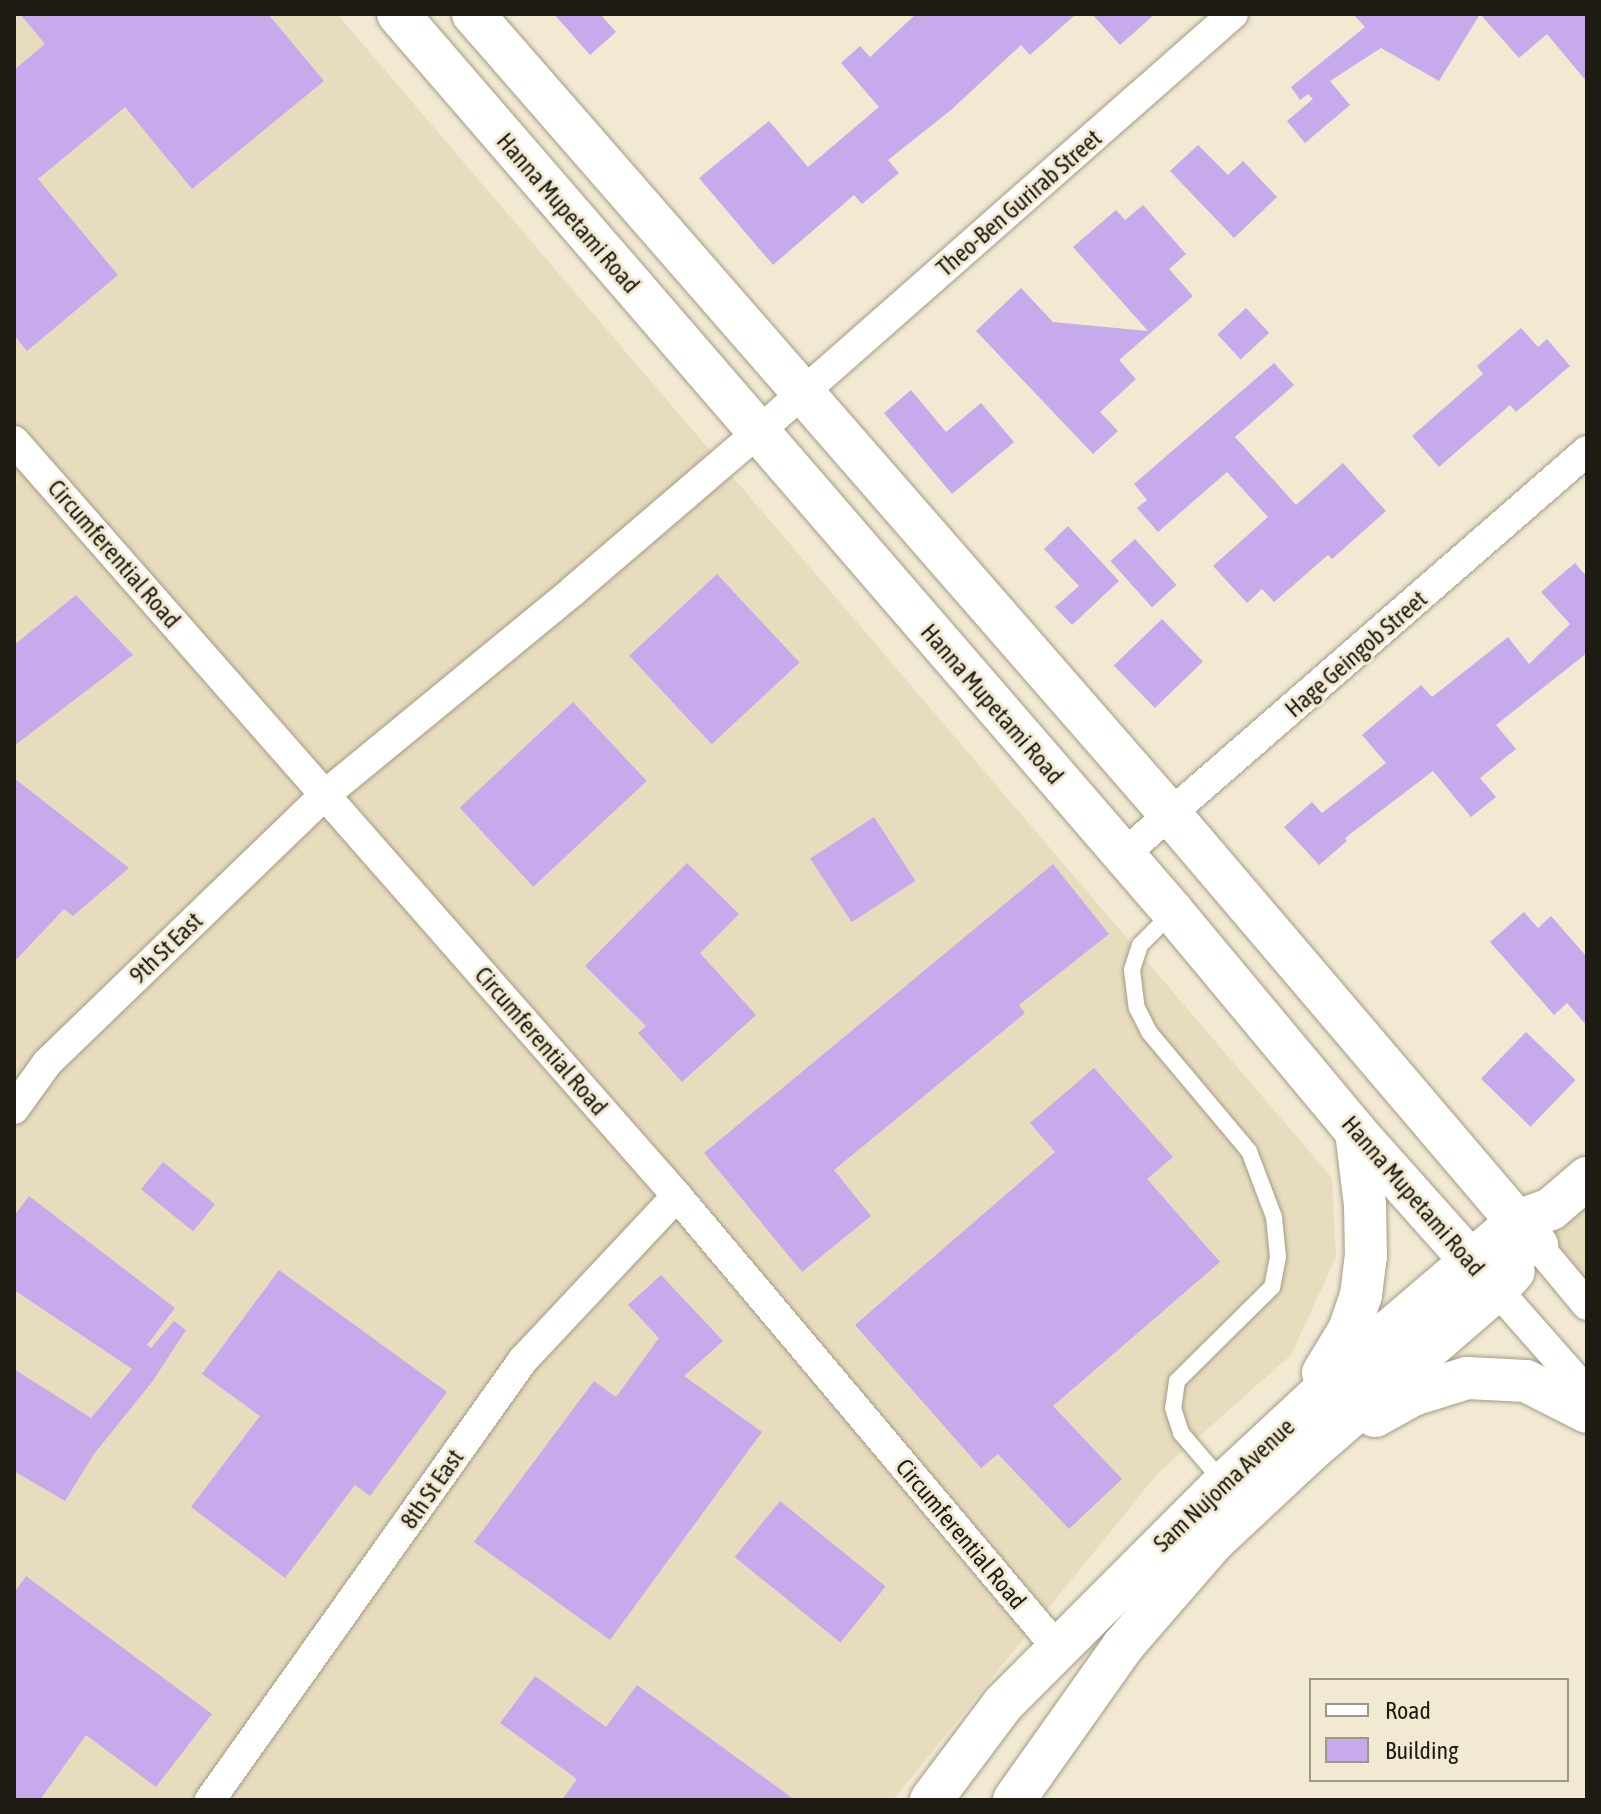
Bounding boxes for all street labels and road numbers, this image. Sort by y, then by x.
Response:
street label: Theo-Ben Gurirab Street [931,124,1107,282]
street label: Hanna Mupetami Road [491,127,645,299]
street label: Circumferential Road [42,474,186,634]
street label: Hage Geingob Street [1279,585,1433,723]
street label: Hanna Mupetami Road [915,618,1069,790]
street label: 9th St East [124,906,208,990]
street label: Circumferential Road [469,961,613,1121]
street label: Hanna Mupetami Road [1336,1110,1490,1282]
street label: Sam Nujoma Avenue [1147,1412,1301,1558]
street label: 8th St East [394,1444,470,1534]
street label: Circumferential Road [890,1453,1032,1615]

